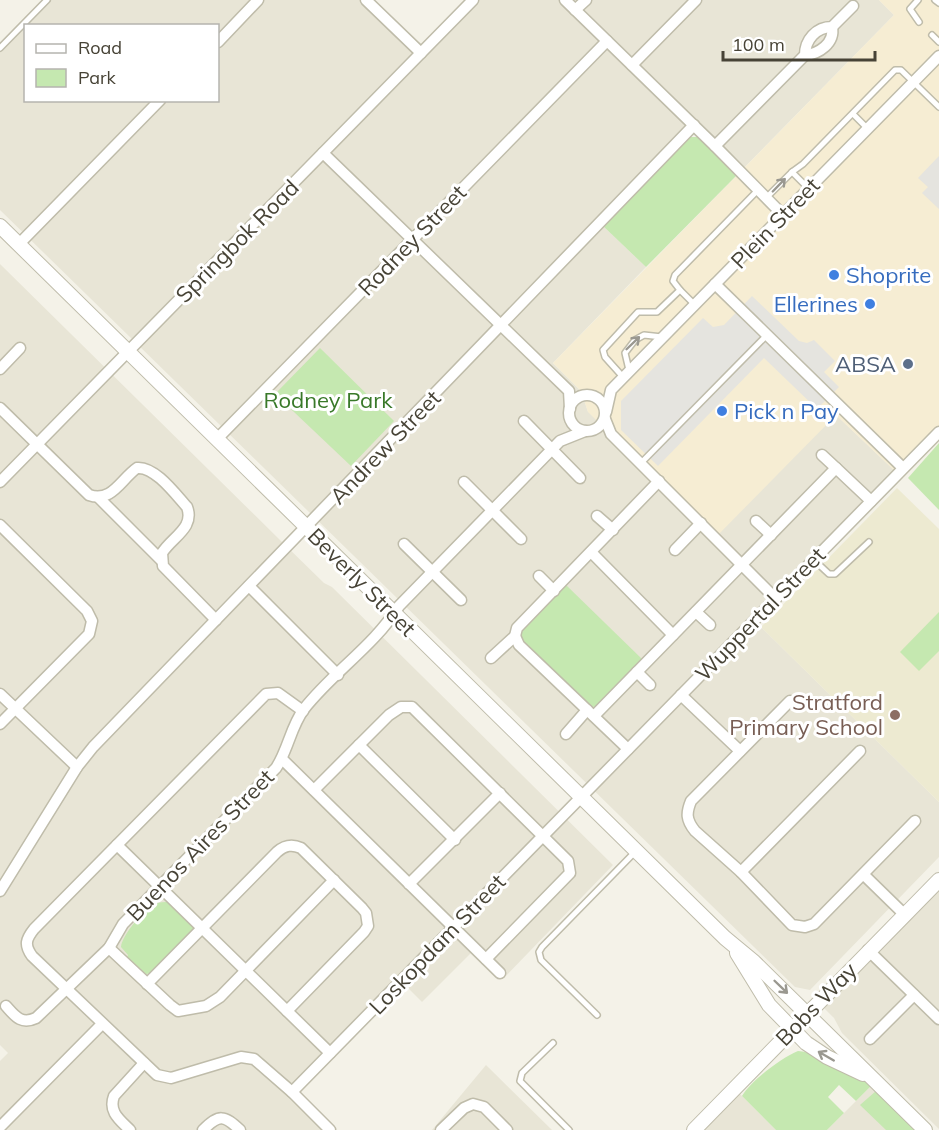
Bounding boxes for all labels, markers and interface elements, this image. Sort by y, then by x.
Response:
legend [24,24,219,102]
scale bar [723,24,874,62]
text: 100 m [732,33,785,56]
text: Road [78,36,122,59]
text: Park [78,66,117,89]
street label: Plein Street [725,171,826,275]
street label: Springbok Road [169,173,305,309]
one-way arrow [771,177,786,192]
street label: Rodney Street [352,178,472,301]
place label: Shoprite [846,261,931,289]
marker: Shoprite [827,268,841,282]
place label: Ellerines [774,290,858,318]
marker: Ellerines [863,297,877,311]
one-way arrow [626,336,641,350]
place label: ABSA [835,350,896,378]
marker: ABSA [901,357,915,371]
street label: Andrew Street [324,384,447,510]
park label: Rodney Park [263,386,393,414]
place label: Pick n Pay [734,397,839,425]
marker: Pick n Pay [715,404,729,418]
street label: Beverly Street [302,522,422,642]
street label: Wuppertal Street [689,541,831,687]
place label: Stratford Primary School [729,688,883,741]
marker: Stratford Primary School [888,708,902,722]
street label: Buenos Aires Street [120,763,280,927]
street label: Loskopdam Street [363,868,511,1020]
street label: Bobs Way [769,956,863,1052]
one-way arrow [773,980,788,994]
one-way arrow [818,1050,835,1062]

